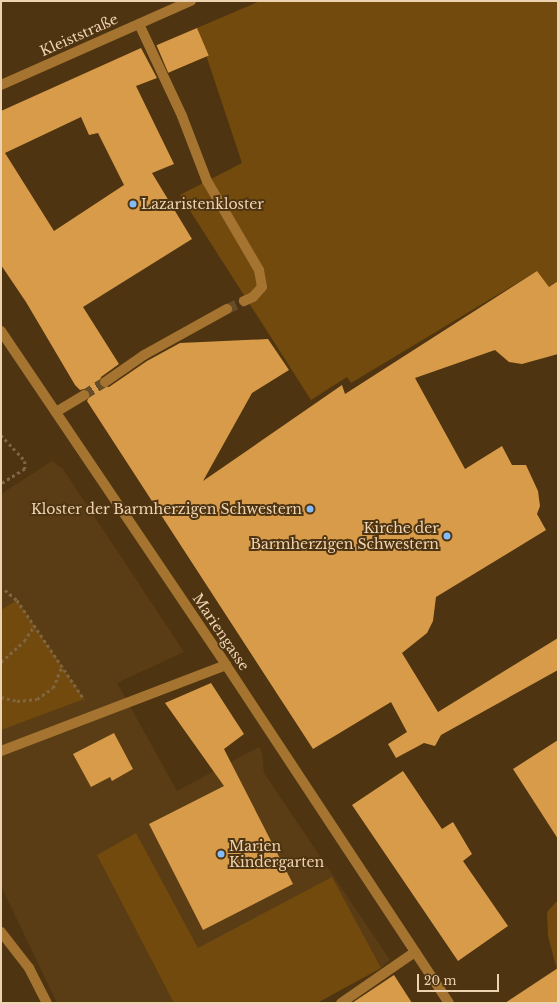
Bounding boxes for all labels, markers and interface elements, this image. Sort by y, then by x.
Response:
street label: Kleiststraße [37,10,121,60]
place label: Lazaristenkloster [141,196,264,212]
marker: Lazaristenkloster [128,199,138,209]
place label: Kloster der Barmherzigen Schwestern [30,501,302,517]
marker: Kloster der Barmherzigen Schwestern [305,504,315,514]
place label: Kirche der Barmherzigen Schwestern [250,520,439,552]
marker: Kirche der Barmherzigen Schwestern [442,531,452,541]
street label: Mariengasse [189,590,253,674]
place label: Marien Kindergarten [229,838,324,870]
marker: Marien Kindergarten [216,849,226,859]
scale bar [419,966,501,992]
text: 20 m [424,973,456,988]

